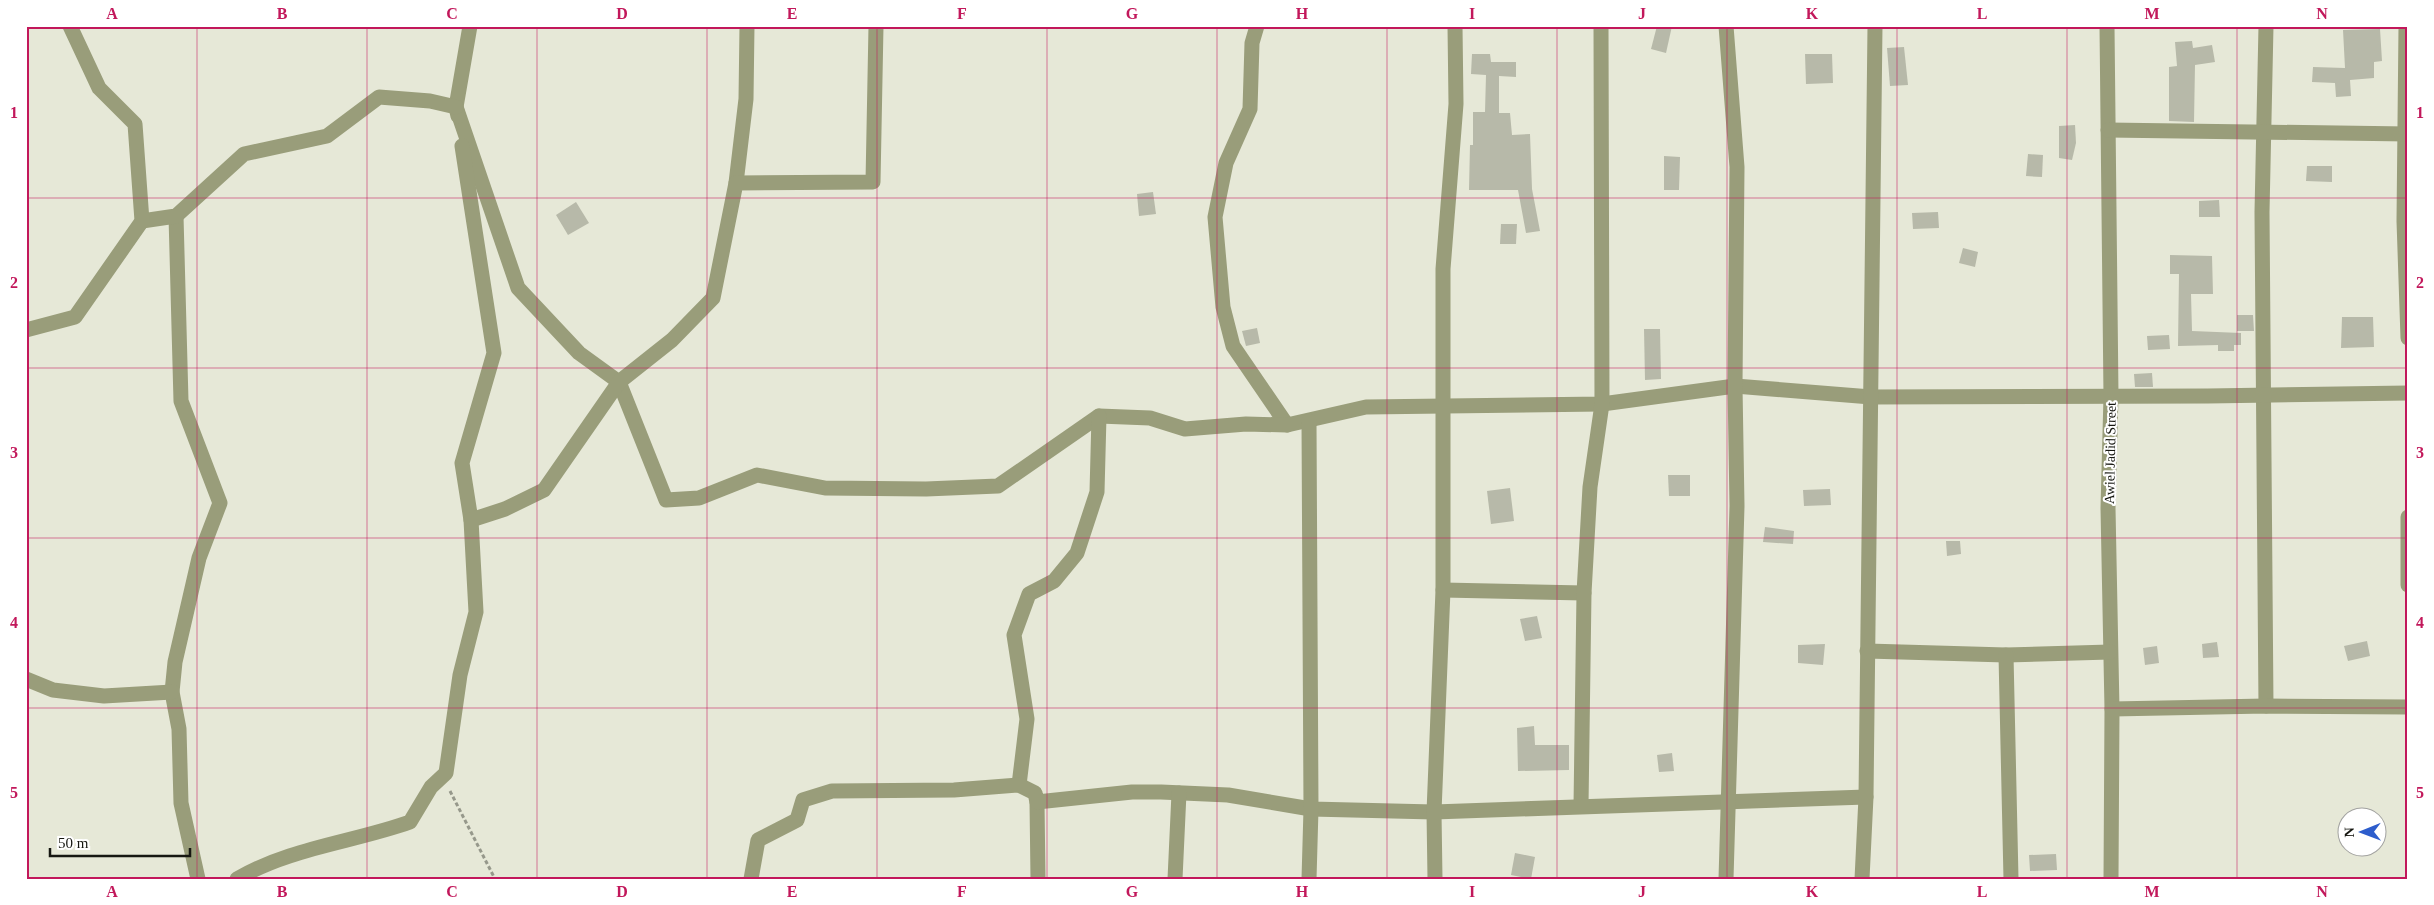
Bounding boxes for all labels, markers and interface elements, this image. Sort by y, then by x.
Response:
text: A [106,5,118,22]
text: B [277,5,288,22]
text: C [446,5,458,22]
text: D [616,5,628,22]
text: E [787,5,797,22]
text: F [957,5,967,22]
text: G [1126,5,1139,22]
text: H [1296,5,1309,22]
text: I [1469,5,1475,22]
text: J [1638,5,1646,22]
text: K [1806,5,1819,22]
text: L [1977,5,1987,22]
text: M [2144,5,2160,22]
text: N [2316,5,2328,22]
text: 1 [10,104,18,121]
text: 1 [2416,104,2424,121]
text: 2 [10,274,18,291]
text: 2 [2416,274,2424,291]
street label: Awiel Jadid Street [2102,402,2119,504]
text: 3 [10,444,18,461]
text: 3 [2416,444,2424,461]
text: 4 [10,614,18,631]
text: 4 [2416,614,2424,631]
text: 5 [10,784,18,801]
text: 5 [2416,784,2424,801]
north arrow [2336,808,2386,858]
scale bar [50,825,190,857]
text: N [2342,827,2357,837]
text: 50 m [58,835,89,851]
text: A [106,883,118,900]
text: B [277,883,288,900]
text: C [446,883,458,900]
text: D [616,883,628,900]
text: E [787,883,797,900]
text: F [957,883,967,900]
text: G [1126,883,1139,900]
text: H [1296,883,1309,900]
text: I [1469,883,1475,900]
text: J [1638,883,1646,900]
text: K [1806,883,1819,900]
text: L [1977,883,1987,900]
text: M [2144,883,2160,900]
text: N [2316,883,2328,900]

